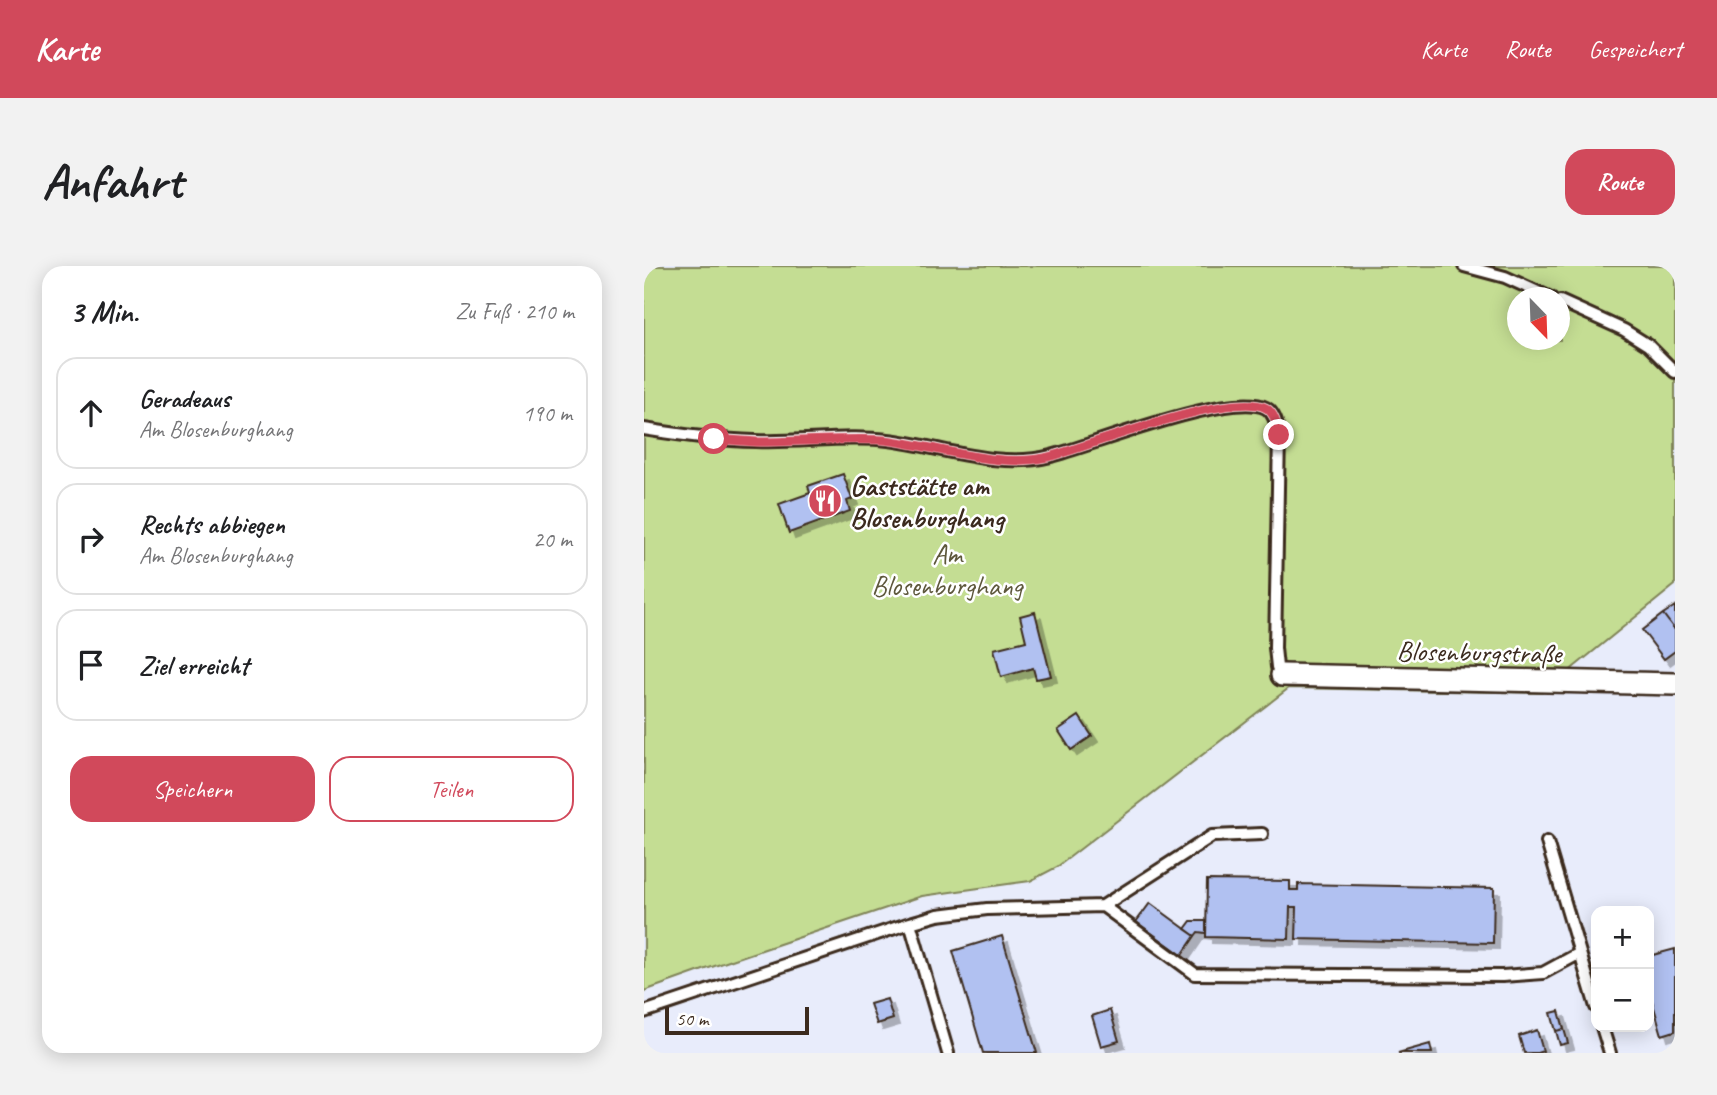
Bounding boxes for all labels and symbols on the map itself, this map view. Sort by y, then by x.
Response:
north arrow [1507,287,1570,350]
route end [1263,419,1294,450]
route start [698,423,729,454]
place label: Gaststätte am Blosenburghang [850,468,1007,535]
restaurant icon: Gaststätte am Blosenburghang [806,482,844,520]
park label: Am Blosenburghang [871,536,1025,603]
street label: Blosenburgstraße [1396,633,1564,671]
scale bar [665,1004,808,1036]

